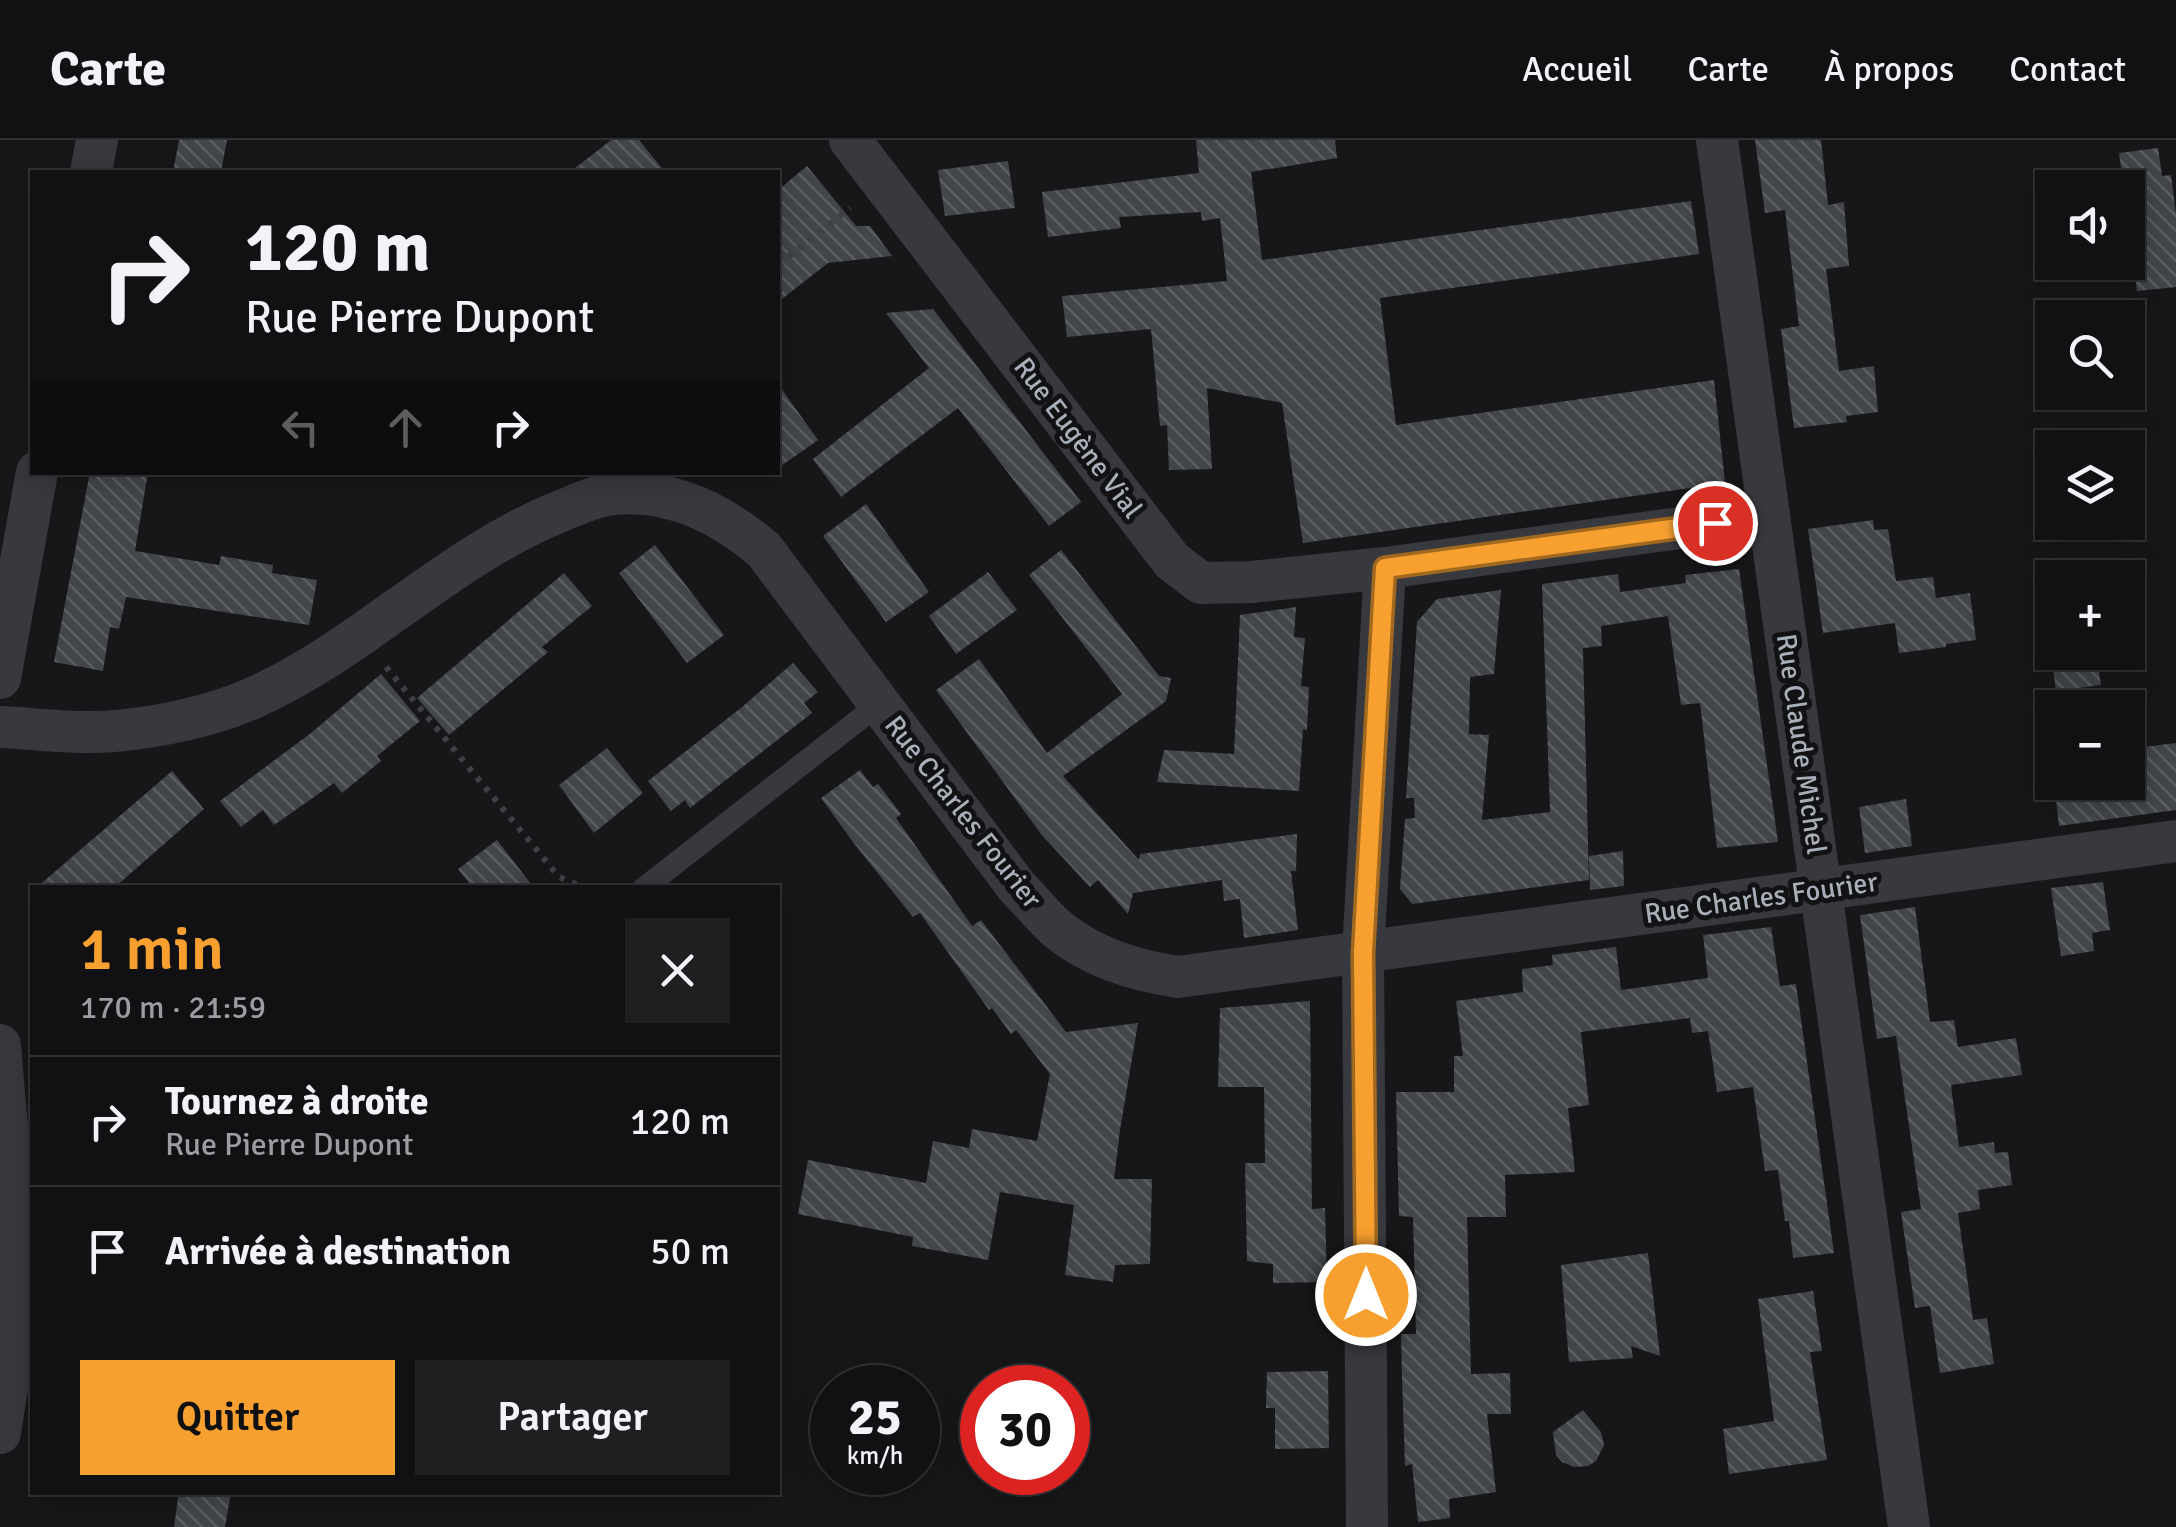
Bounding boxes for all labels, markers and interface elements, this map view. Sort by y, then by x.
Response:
text: Carte [50,40,166,99]
text: Accueil [1522,48,1632,91]
text: Carte [1687,48,1769,91]
text: À propos [1824,48,1954,91]
text: Contact [2009,48,2126,91]
map controls [2035,170,2145,800]
button: sound [2035,170,2145,280]
text: 120 m [245,204,430,290]
icon: right [80,210,210,340]
text: Rue Pierre Dupont [245,290,594,345]
button: search [2035,300,2145,410]
street label: Rue Eugène Vial [1006,351,1150,525]
icon: left [273,400,328,455]
icon: ahead [378,400,433,455]
icon: right [483,400,538,455]
button: layers [2035,430,2145,540]
pin [1673,481,1758,566]
icon: arrive [1688,496,1743,551]
button: + [2035,560,2145,670]
street label: Rue Claude Michel [1769,632,1833,856]
button: − [2035,690,2145,800]
street label: Rue Charles Fourier [877,709,1049,916]
street label: Rue Charles Fourier [1642,865,1880,931]
text: 1 min [80,913,224,987]
button: close [625,918,730,1023]
text: 170 m · 21:59 [80,988,266,1027]
text: Tournez à droite [165,1078,429,1125]
icon: right [80,1094,135,1149]
text: 120 m [630,1098,730,1145]
text: Rue Pierre Dupont [165,1125,413,1164]
icon: arrive [80,1224,135,1279]
text: Arrivée à destination [165,1228,511,1275]
text: 50 m [650,1228,730,1275]
position arrow [1314,1243,1418,1347]
button: Quitter [80,1360,395,1475]
button: Partager [415,1360,730,1475]
speed limit sign: 30 [960,1365,1090,1495]
text: 25 [848,1387,902,1449]
text: km/h [847,1440,903,1471]

